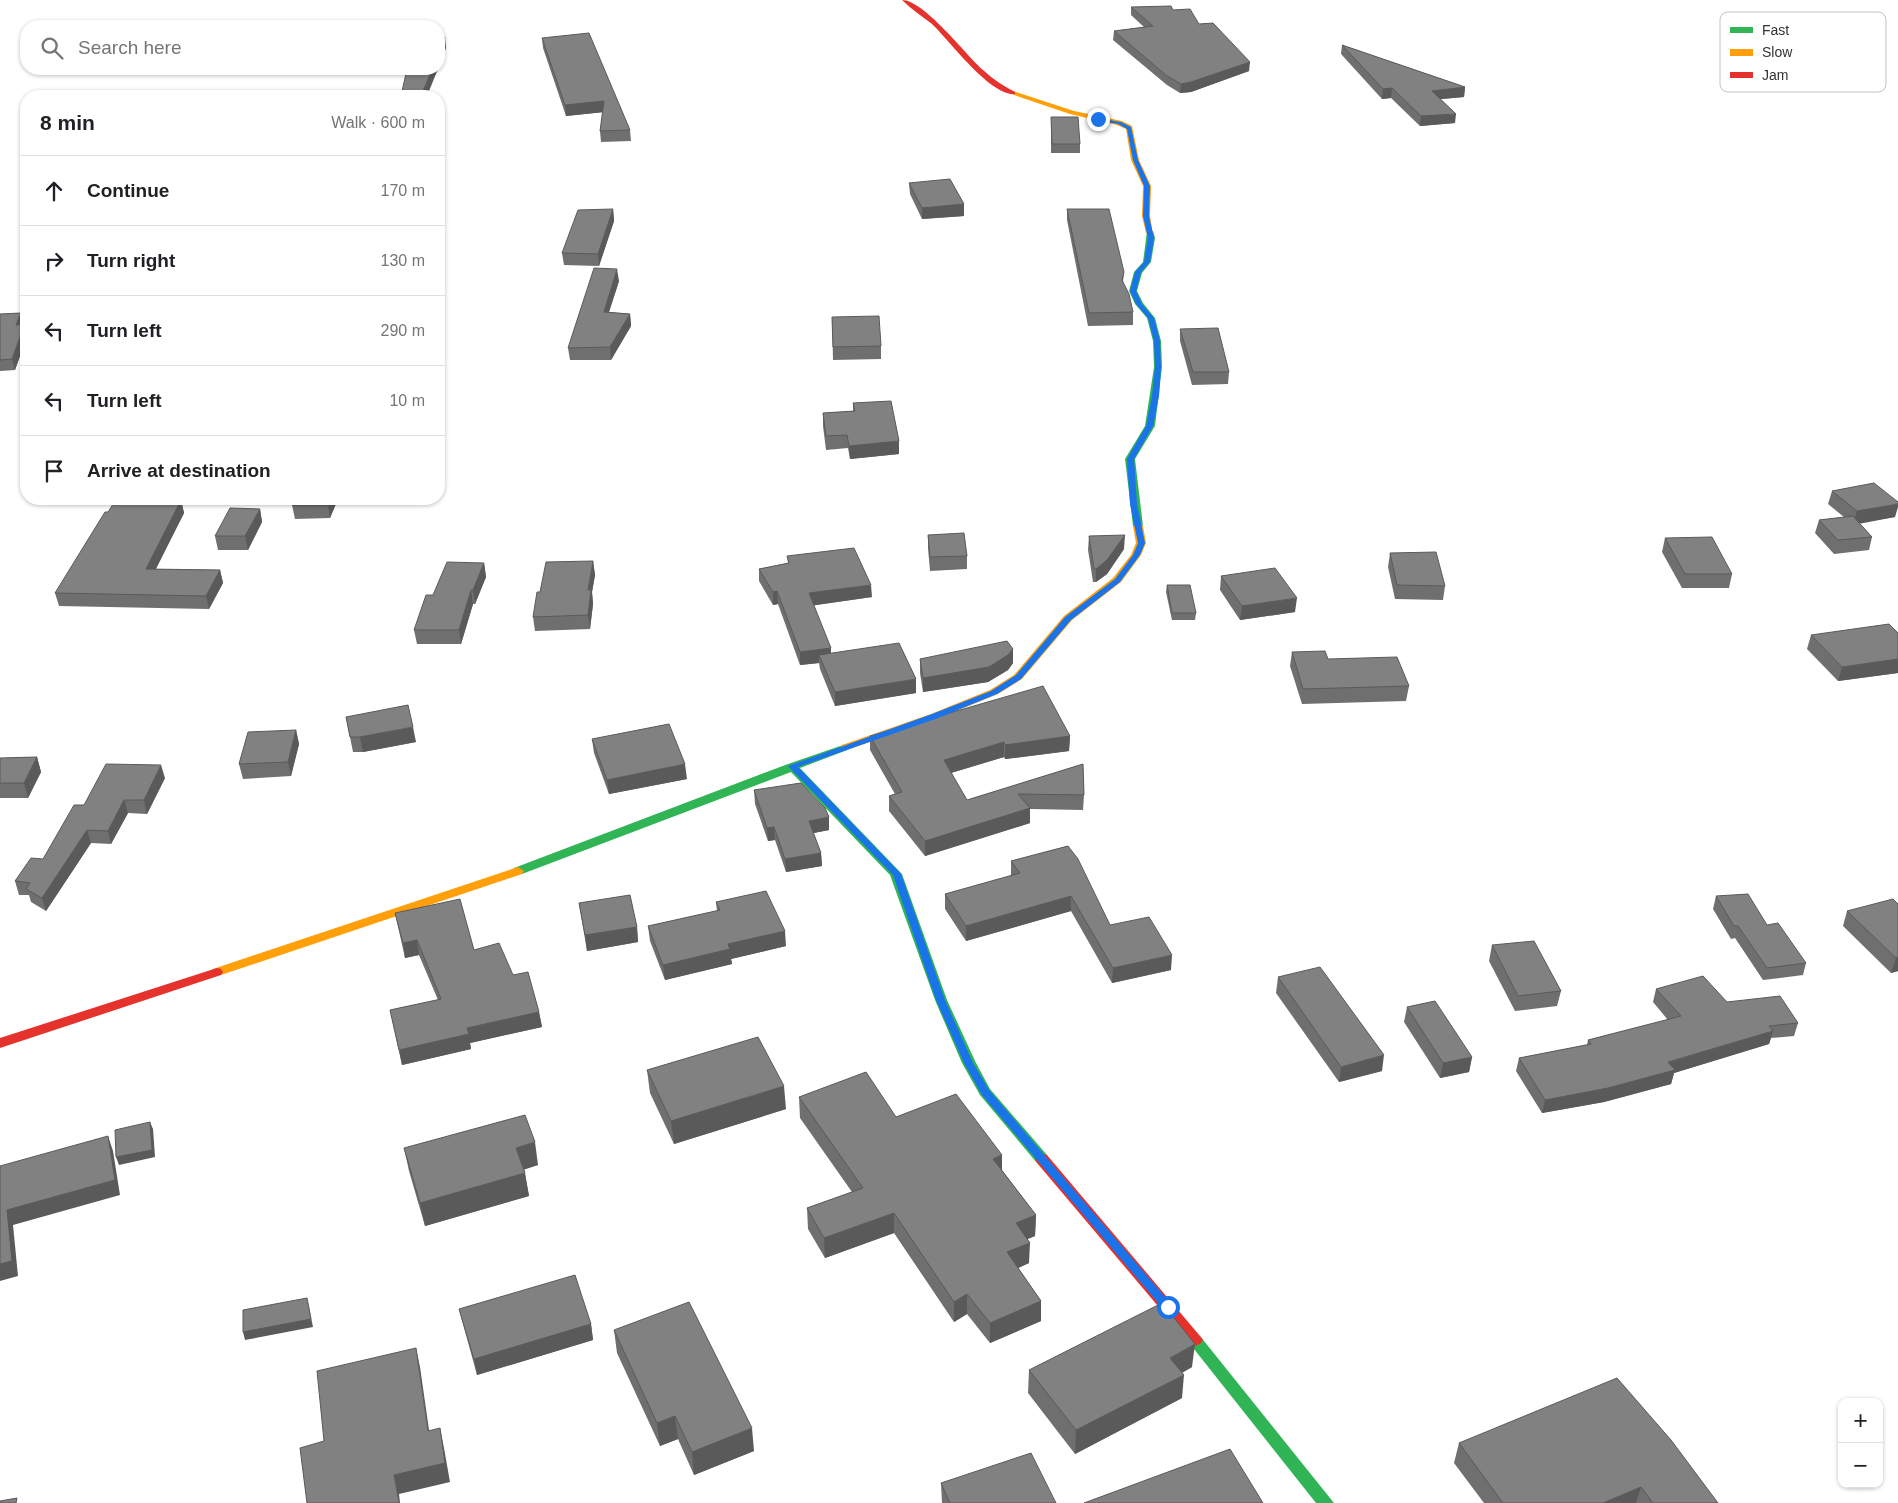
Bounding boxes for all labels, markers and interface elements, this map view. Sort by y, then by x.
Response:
legend [1720,12,1886,92]
search box [20,20,445,75]
text: Fast [1762,22,1789,38]
icon: search [38,34,66,62]
text: Search here [78,37,182,58]
text: Slow [1762,44,1793,60]
text: Jam [1762,67,1788,83]
route end [1087,108,1110,131]
text: 8 min [40,111,95,134]
text: Walk · 600 m [331,114,425,131]
icon: ahead [40,177,68,205]
text: Continue [87,180,169,201]
text: 170 m [381,182,425,199]
icon: right [40,247,68,275]
text: Turn right [87,250,175,271]
text: 130 m [381,252,425,269]
icon: left [40,317,68,345]
text: Turn left [87,320,162,341]
text: 290 m [381,322,425,339]
icon: left [40,387,68,415]
text: Turn left [87,390,162,411]
text: 10 m [389,392,425,409]
icon: arrive [40,457,68,485]
text: Arrive at destination [87,460,271,481]
route start [1157,1296,1180,1319]
map controls [1838,1398,1883,1488]
button: + [1838,1398,1883,1443]
button: − [1838,1443,1883,1488]

